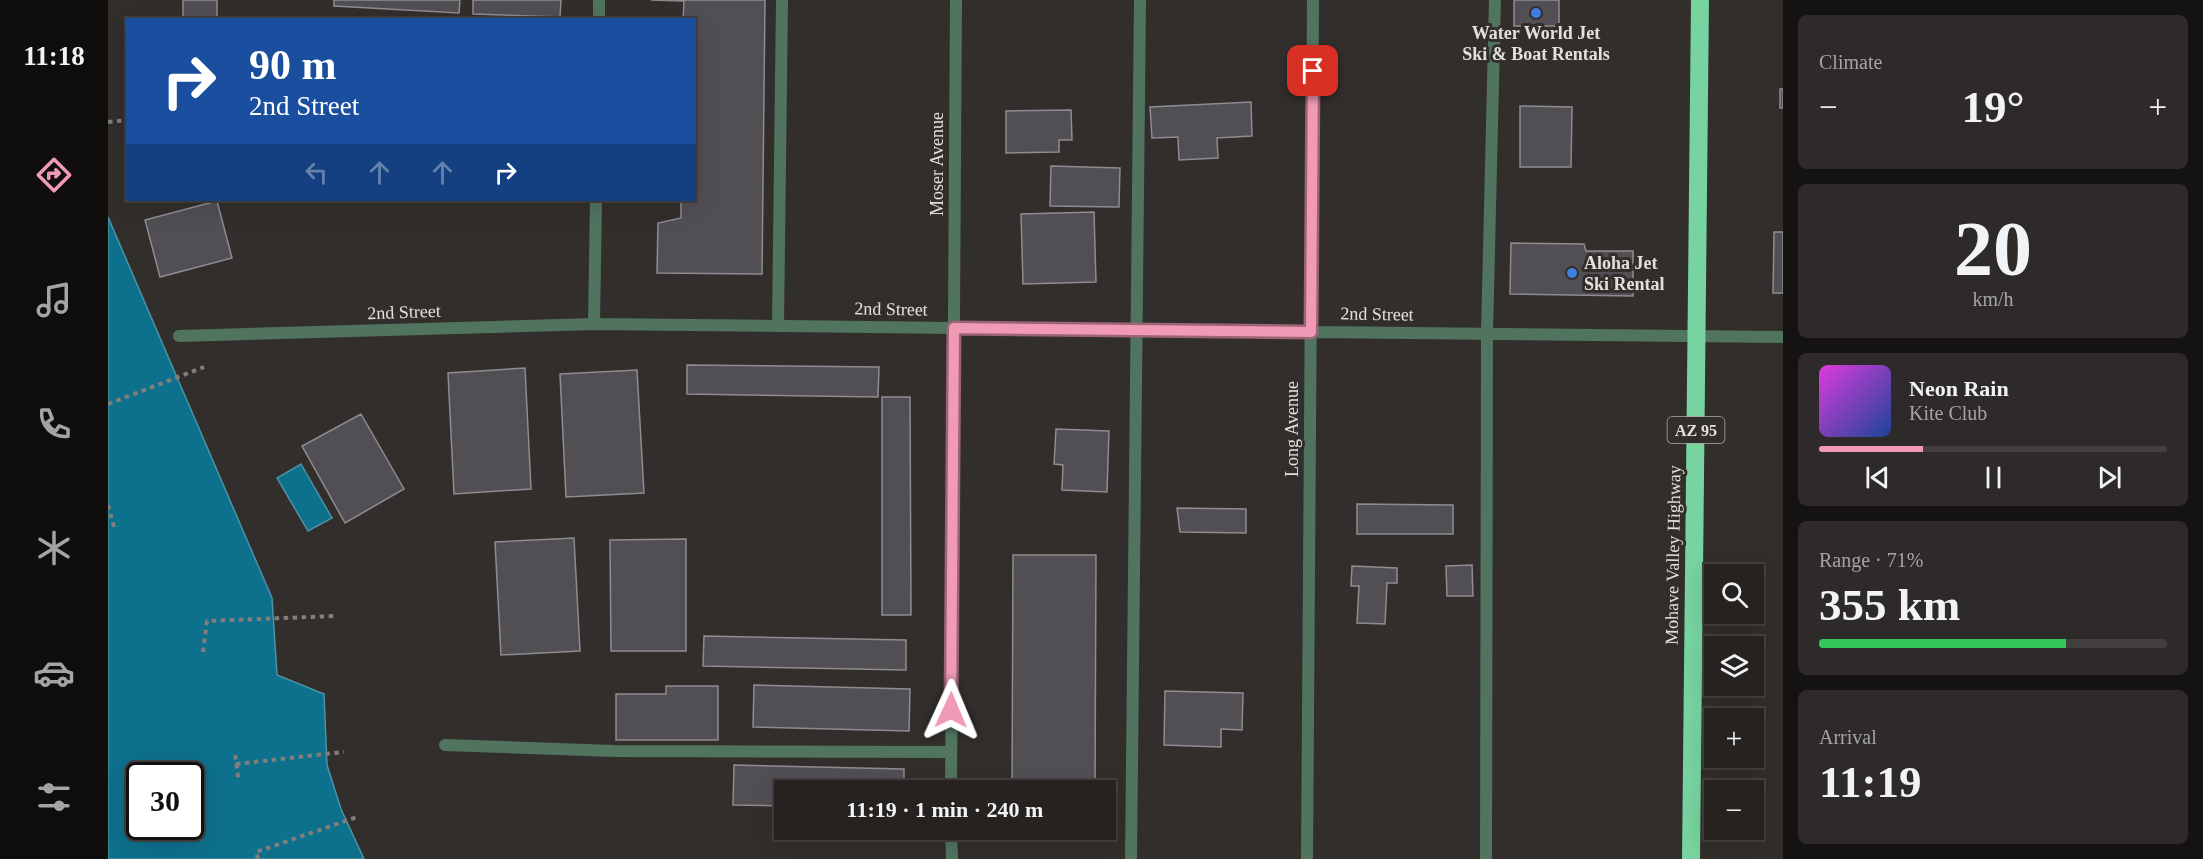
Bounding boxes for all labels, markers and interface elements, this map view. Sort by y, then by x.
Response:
marker: Water World Jet Ski & Boat Rentals [1529,6,1543,20]
place label: Water World Jet Ski & Boat Rentals [1462,23,1610,64]
text: 11:18 [23,41,85,71]
icon: right [150,42,228,120]
text: 90 m [249,42,337,88]
pin [1287,45,1338,96]
text: Climate [1819,51,1882,73]
icon: arrive [1296,54,1329,87]
text: 19° [1962,82,2025,132]
text: − [1819,89,1838,125]
text: + [2148,89,2167,125]
text: 2nd Street [249,91,359,121]
street label: Moser Avenue [927,112,947,216]
icon: directions [33,154,75,196]
icon: left [300,156,333,189]
icon: ahead [363,156,396,189]
icon: ahead [426,156,459,189]
icon: right [489,156,522,189]
text: 20 [1954,205,2032,292]
place label: Aloha Jet Ski Rental [1584,253,1665,294]
marker: Aloha Jet Ski Rental [1565,266,1579,280]
icon: music [33,279,75,321]
text: km/h [1972,288,2014,310]
street label: 2nd Street [854,298,928,320]
street label: 2nd Street [367,301,441,323]
street label: 2nd Street [1340,303,1414,325]
text: Neon Rain [1909,376,2009,401]
street label: Long Avenue [1282,381,1302,477]
text: Kite Club [1909,402,1987,424]
icon: phone [33,403,75,445]
road number: AZ 95 [1668,417,1724,443]
icon: previous [1861,461,1894,494]
icon: pause [1977,461,2010,494]
icon: next [2093,461,2126,494]
street label: Mohave Valley Highway [1661,465,1685,645]
icon: climate [33,527,75,569]
text: Range · 71% [1819,549,1923,571]
map controls [1704,564,1764,840]
button: search [1704,564,1764,624]
text: 355 km [1819,580,1960,630]
button: layers [1704,636,1764,696]
icon: car [33,652,75,694]
position arrow [919,678,983,742]
button: + [1704,708,1764,768]
text: Arrival [1819,726,1877,748]
text: 11:19 [1819,757,1922,807]
speed limit sign: 30 [126,762,204,840]
icon: filters [33,776,75,818]
button: − [1704,780,1764,840]
text: 11:19 · 1 min · 240 m [847,797,1043,822]

